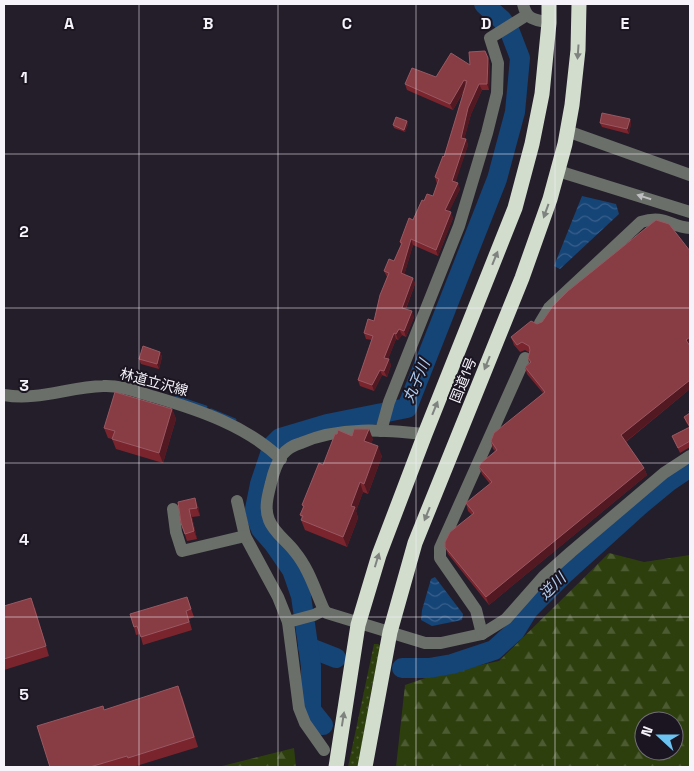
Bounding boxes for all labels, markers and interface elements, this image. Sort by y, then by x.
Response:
text: A [64,13,74,34]
text: B [203,13,213,34]
text: C [342,13,352,34]
text: D [481,13,491,34]
text: E [621,13,630,34]
one-way arrow [573,45,581,61]
text: 1 [20,67,28,88]
one-way arrow [636,193,651,200]
one-way arrow [542,204,550,219]
text: 2 [19,221,29,242]
one-way arrow [492,250,499,265]
street label: 国道1号 [446,354,480,406]
water label: 丸子川 [398,355,434,405]
one-way arrow [483,356,491,370]
street label: 林道立沢線 [118,364,190,400]
text: 3 [19,375,29,396]
one-way arrow [432,401,439,416]
one-way arrow [422,507,430,521]
text: 4 [19,529,29,550]
one-way arrow [374,553,382,568]
water label: 逆川 [535,567,571,603]
text: 5 [19,684,29,705]
one-way arrow [339,711,347,727]
north arrow [634,711,684,761]
text: N [637,724,657,739]

